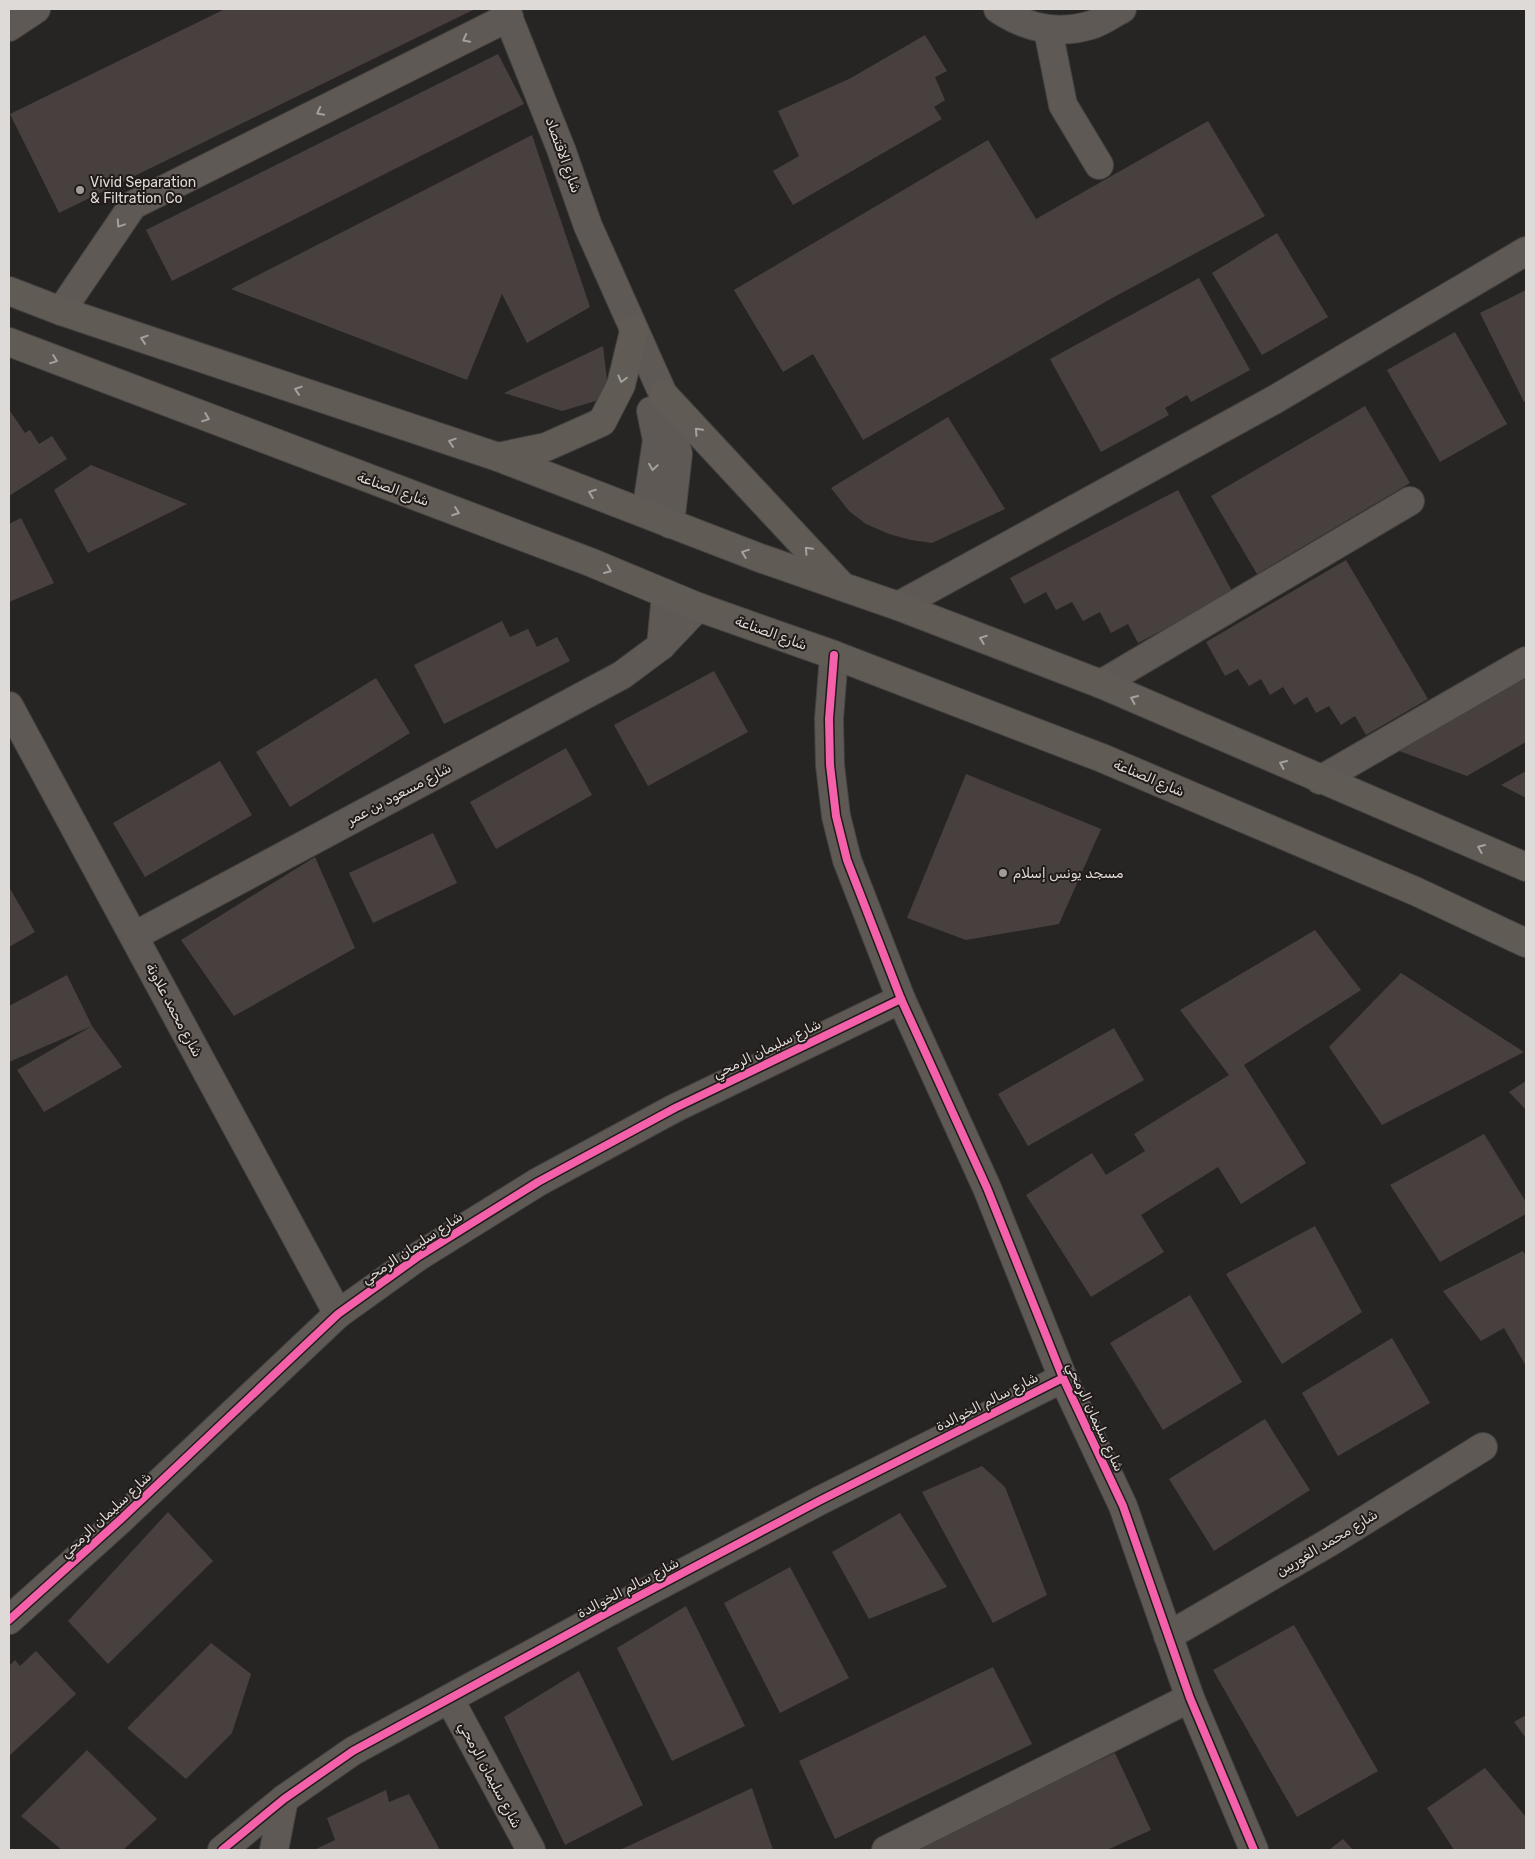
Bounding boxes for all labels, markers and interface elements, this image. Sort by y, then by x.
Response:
one-way arrow [462,33,471,43]
one-way arrow [316,106,325,116]
street label: شارع الاقتصاد [540,115,585,196]
place label: Vivid Separation & Filtration Co [90,174,196,207]
marker: Vivid Separation & Filtration Co [74,184,86,196]
one-way arrow [117,219,126,228]
one-way arrow [140,335,148,345]
one-way arrow [49,354,58,364]
one-way arrow [617,374,628,383]
one-way arrow [294,386,302,396]
one-way arrow [201,412,210,422]
one-way arrow [695,427,704,436]
one-way arrow [448,437,457,447]
one-way arrow [648,464,659,472]
street label: شارع الصناعة [354,468,431,512]
one-way arrow [588,488,597,499]
one-way arrow [452,506,460,516]
one-way arrow [805,546,814,555]
one-way arrow [742,549,750,559]
one-way arrow [603,563,612,574]
street label: شارع الصناعة [732,612,809,656]
one-way arrow [980,635,988,645]
one-way arrow [1130,694,1139,705]
street label: شارع الصناعة [1110,755,1187,802]
street label: شارع مسعود بن عمر [343,759,455,831]
one-way arrow [1279,759,1288,770]
one-way arrow [1477,843,1486,854]
place label: مسجد يونس إسلام [1013,865,1124,883]
marker: مسجد يونس إسلام [997,867,1009,879]
street label: شارع محمد علاونة [140,960,206,1061]
street label: شارع سليمان الرمحي [710,1015,825,1084]
street label: شارع سليمان الرمحي [358,1208,467,1290]
street label: شارع سليمان الرمحي [1060,1360,1128,1475]
street label: شارع سالم الخوالدة [933,1369,1042,1437]
street label: شارع سليمان الرمحي [57,1468,156,1563]
street label: شارع محمد الغوريين [1273,1506,1382,1582]
street label: شارع سالم الخوالدة [574,1554,683,1624]
street label: شارع سليمان الرمحي [453,1719,525,1832]

